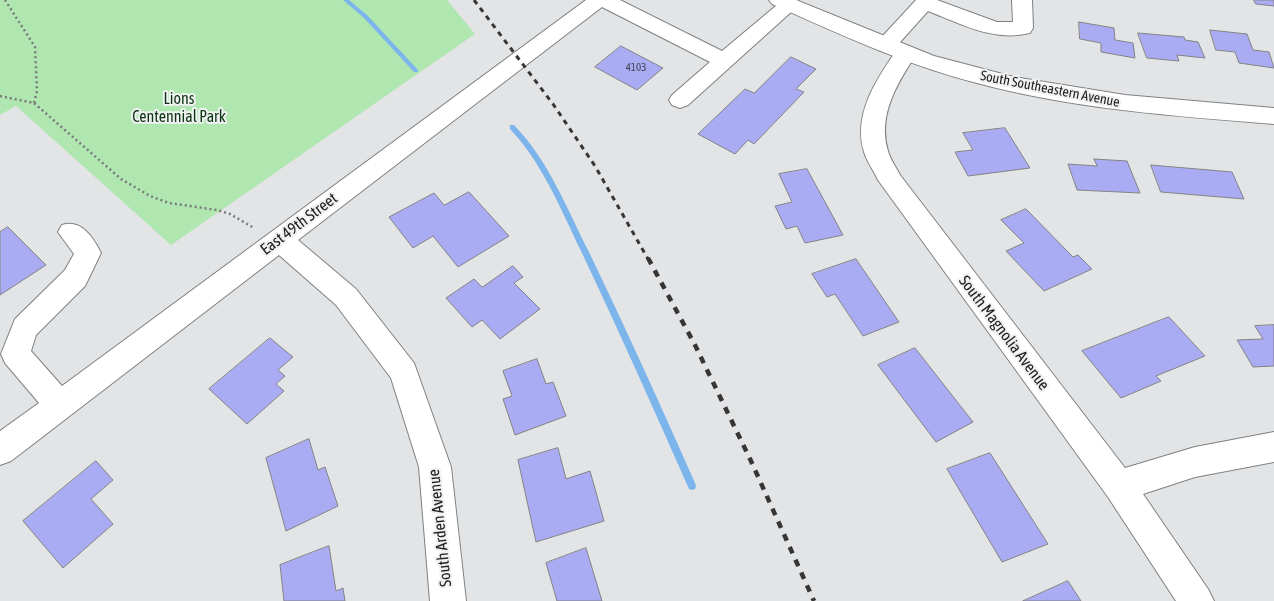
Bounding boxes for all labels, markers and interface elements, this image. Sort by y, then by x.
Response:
house number: 4103 [626,61,646,75]
street label: South Southeastern Avenue [979,67,1121,111]
park label: Lions Centennial Park [132,89,226,127]
street label: East 49th Street [257,189,341,259]
street label: South Magnolia Avenue [955,272,1053,394]
street label: South Arden Avenue [424,468,456,588]

